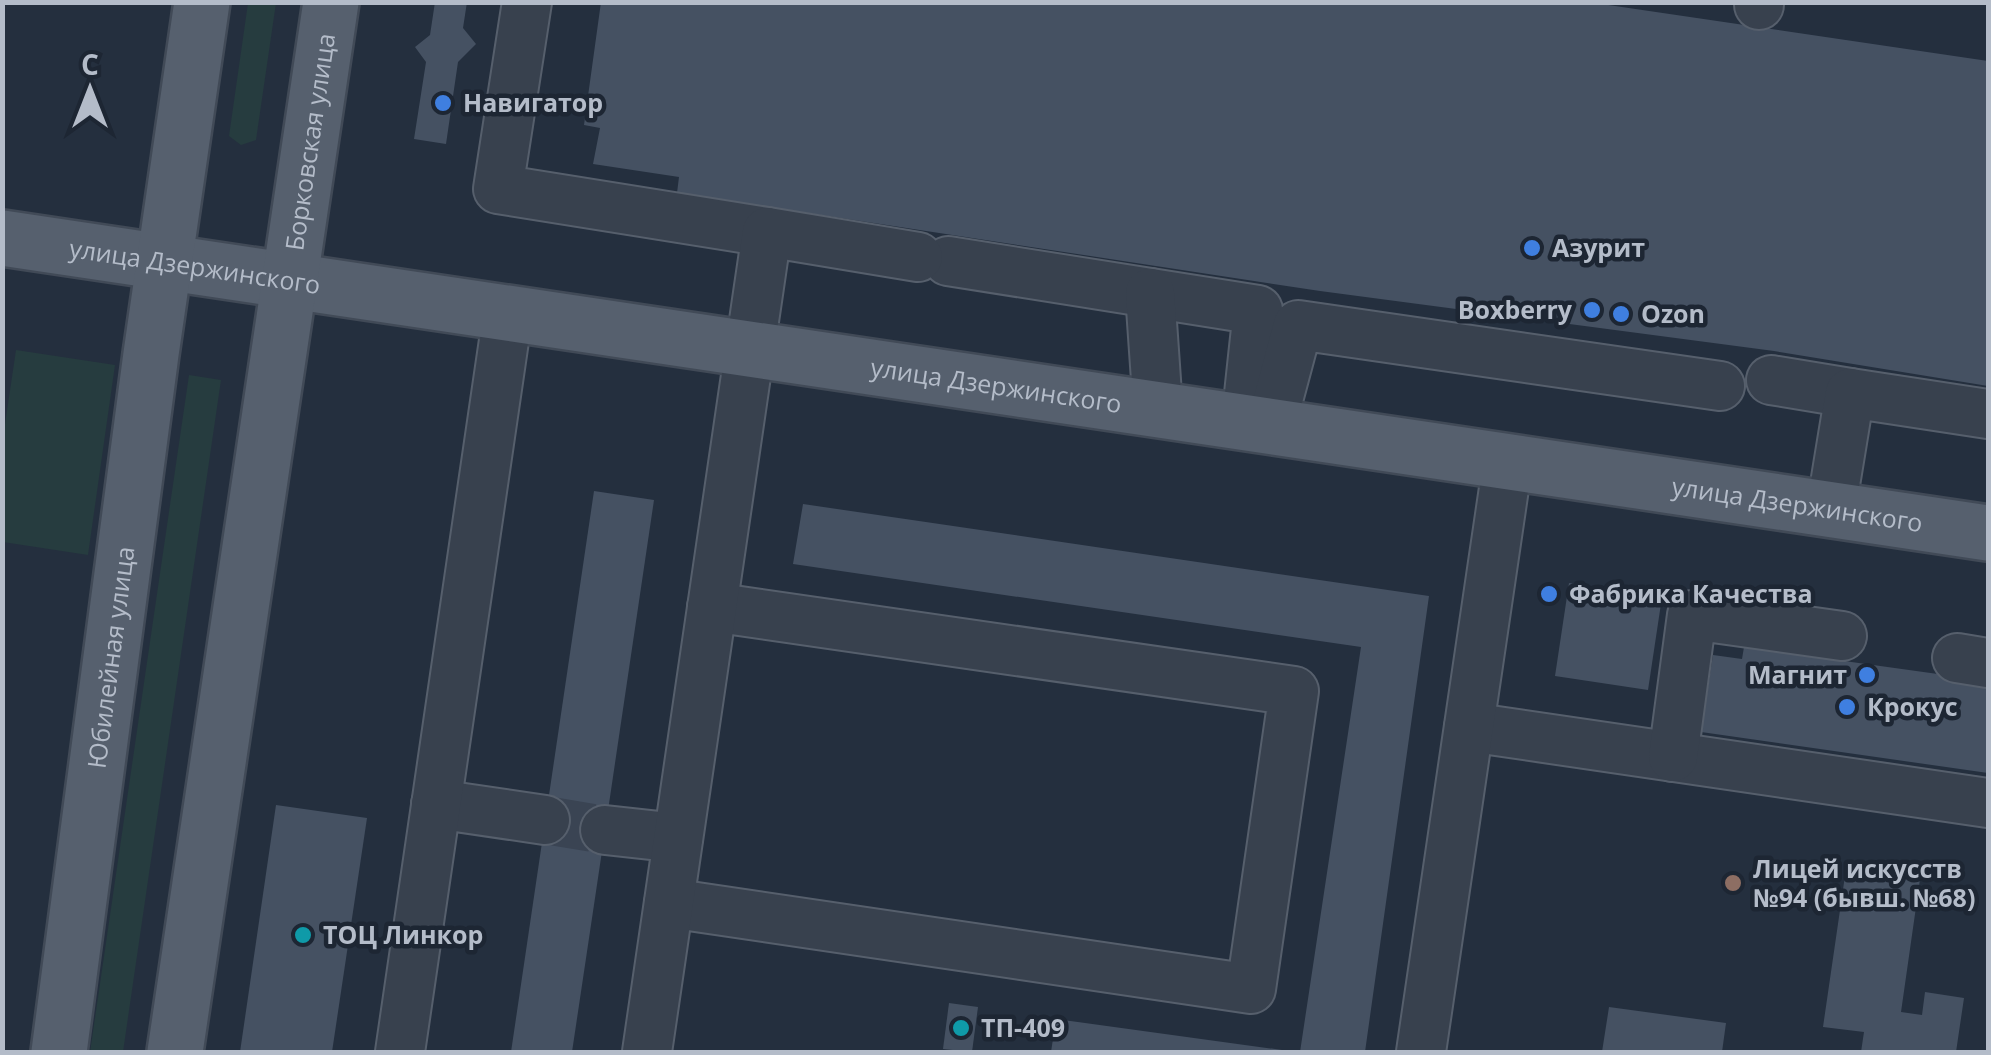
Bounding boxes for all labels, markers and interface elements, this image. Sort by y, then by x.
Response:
street label: Борковская улица [276,31,342,253]
north arrow [40,40,140,140]
text: С [81,45,99,83]
place label: Навигатор [463,85,603,119]
marker: Навигатор [432,92,454,114]
street label: улица Дзержинского [67,230,323,301]
place label: Азурит [1552,230,1645,264]
marker: Азурит [1521,237,1543,259]
place label: Boxberry [1458,292,1573,326]
place label: Ozon [1641,296,1705,330]
marker: Boxberry [1581,299,1603,321]
marker: Ozon [1610,303,1632,325]
street label: улица Дзержинского [868,349,1124,420]
street label: улица Дзержинского [1670,468,1925,539]
street label: Юбилейная улица [79,544,141,770]
place label: Фабрика Качества [1569,576,1813,610]
marker: Фабрика Качества [1538,583,1560,605]
place label: Магнит [1748,657,1847,691]
marker: Магнит [1856,664,1878,686]
place label: Крокус [1867,689,1958,723]
marker: Крокус [1836,696,1858,718]
place label: Лицей искусств №94 (бывш. №68) [1753,851,1975,914]
marker: Лицей искусств №94 (бывш. №68) [1722,872,1744,894]
place label: ТОЦ Линкор [323,917,483,951]
marker: ТОЦ Линкор [292,924,314,946]
place label: ТП-409 [981,1010,1065,1044]
marker: ТП-409 [950,1017,972,1039]

